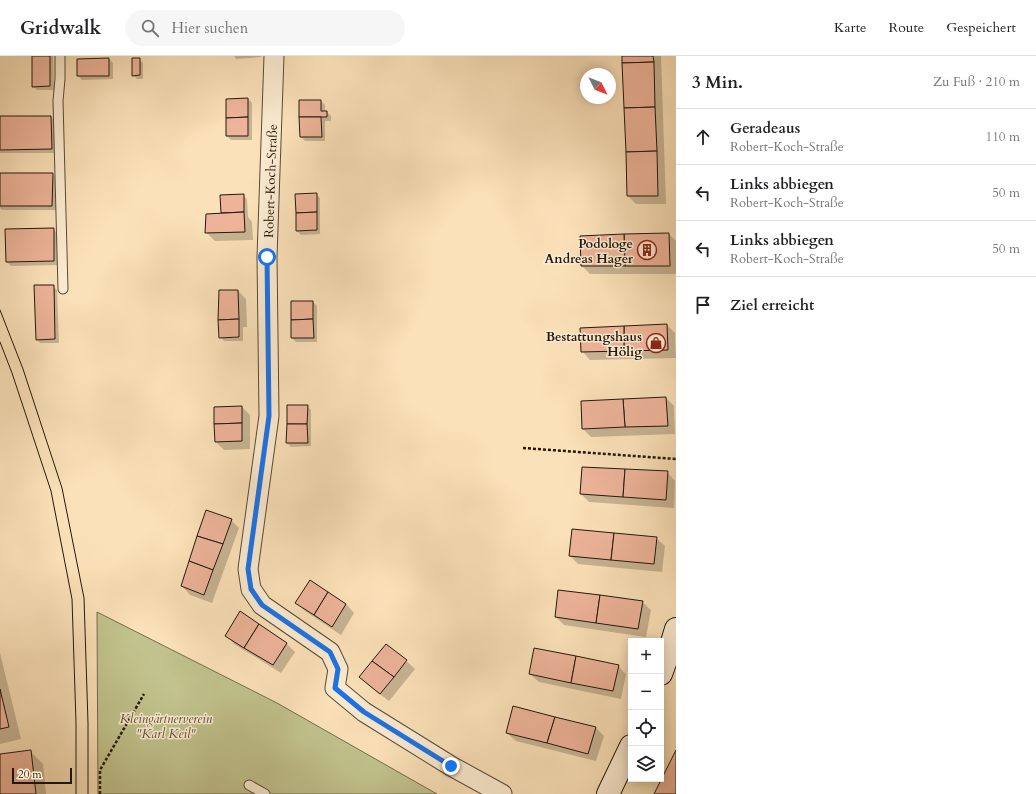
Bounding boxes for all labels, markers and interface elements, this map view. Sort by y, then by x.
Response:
search box [125,10,405,46]
text: Gridwalk [20,15,101,41]
icon: search [139,17,161,39]
text: Hier suchen [171,18,248,38]
text: Karte [834,18,866,37]
text: Route [888,18,924,37]
text: Gespeichert [946,18,1016,37]
north arrow [580,68,616,104]
text: 3 Min. [692,71,743,94]
text: Zu Fuß · 210 m [933,73,1020,91]
text: Geradeaus [730,118,800,138]
street label: Robert-Koch-Straße [260,124,282,238]
icon: ahead [692,126,714,148]
text: 110 m [986,128,1020,146]
text: Robert-Koch-Straße [730,138,844,156]
text: Links abbiegen [730,174,834,194]
icon: left [692,182,714,204]
text: 50 m [992,184,1020,202]
text: Robert-Koch-Straße [730,194,844,212]
text: Links abbiegen [730,230,834,250]
place label: Podologe Andreas Hager [545,235,634,268]
icon: left [692,238,714,260]
building icon: Podologe Andreas Hager [636,239,658,261]
text: 50 m [992,240,1020,258]
route start [258,248,276,266]
text: Robert-Koch-Straße [730,250,844,268]
icon: arrive [692,294,714,316]
text: Ziel erreicht [730,295,814,315]
place label: Bestattungshaus Hölig [546,328,642,361]
shop icon: Bestattungshaus Hölig [645,332,667,354]
map controls [628,638,664,782]
button: + [628,638,664,674]
button: − [628,674,664,710]
park label: Kleingärtnerverein "Karl Keil" [120,710,213,743]
button: locate [628,710,664,746]
button: layers [628,746,664,782]
route end [442,757,460,775]
scale bar [12,766,72,785]
text: 20 m [18,767,42,782]

